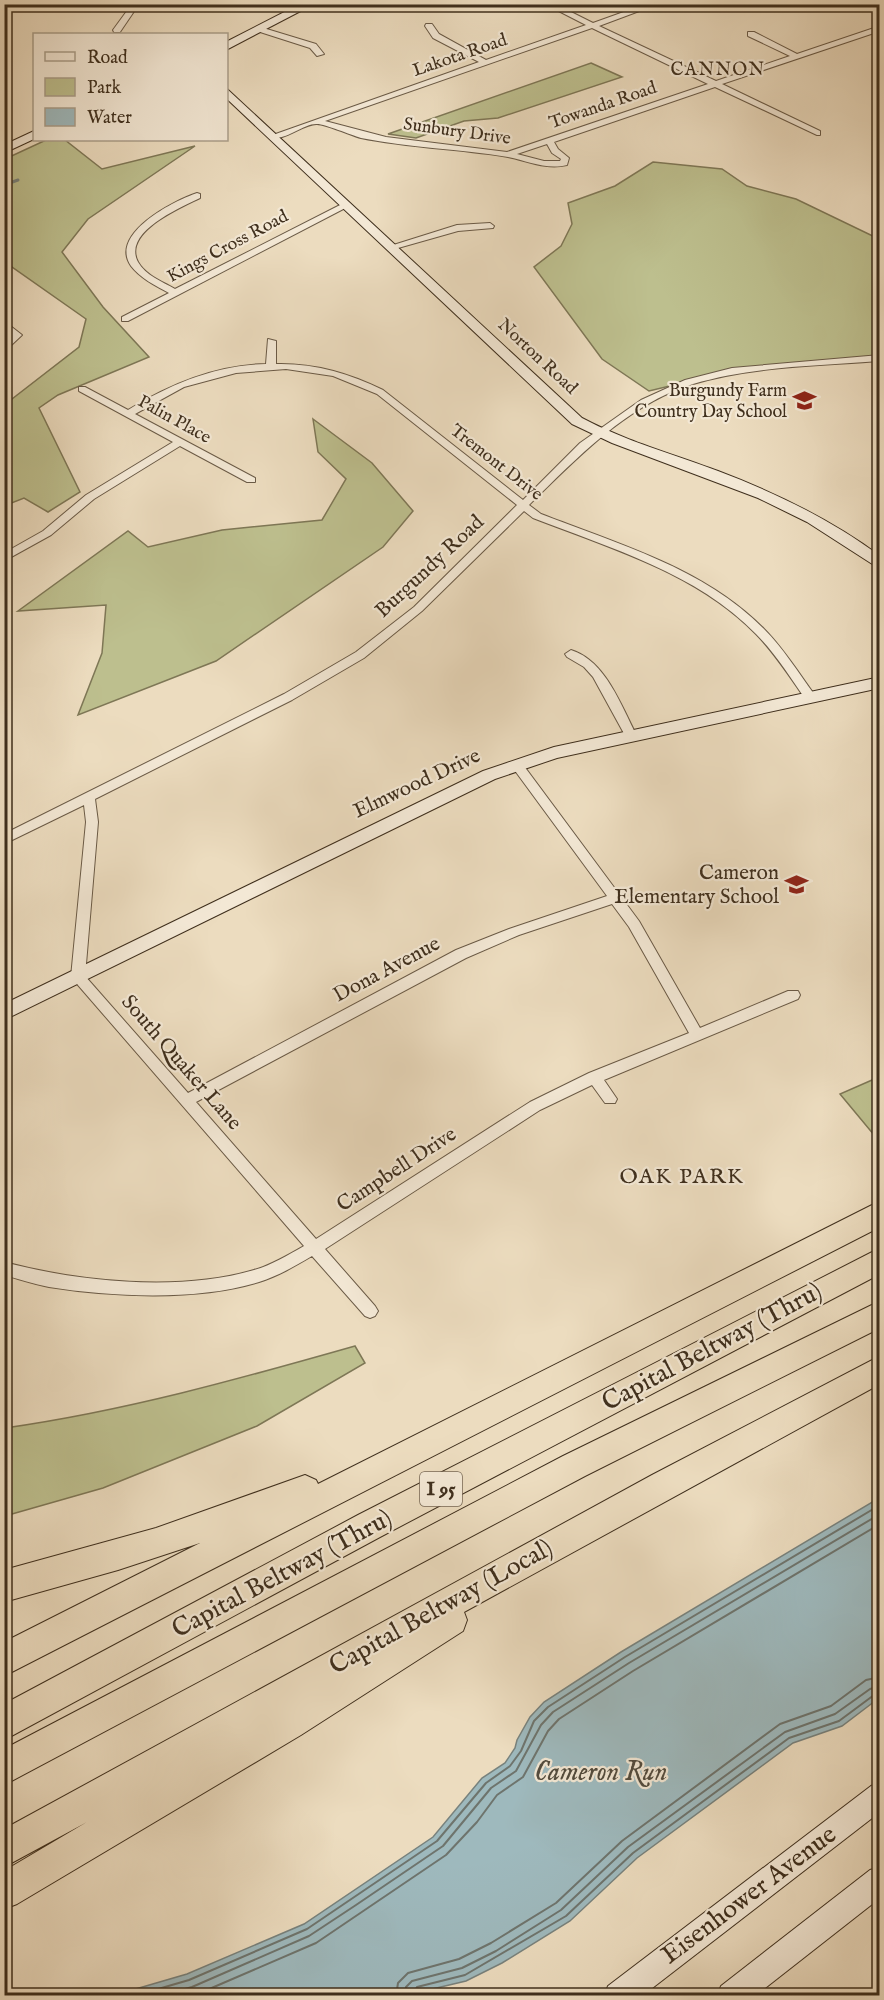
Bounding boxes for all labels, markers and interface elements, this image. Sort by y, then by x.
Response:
street label: Lakota Road [410,29,511,83]
legend [33,33,228,141]
text: Road [87,47,128,70]
district label: CANNON [670,59,766,82]
text: Park [87,77,122,100]
street label: Towanda Road [546,77,660,135]
text: Water [87,107,132,130]
street label: Sunbury Drive [402,113,512,151]
street label: Kings Cross Road [164,205,293,289]
street label: Norton Road [492,314,582,400]
place label: Burgundy Farm Country Day School [634,380,787,424]
school or university icon: Burgundy Farm Country Day School [792,388,818,414]
street label: Palin Place [133,390,215,450]
street label: Tremont Drive [445,420,547,506]
street label: Burgundy Road [370,509,491,624]
street label: Elmwood Drive [349,743,485,825]
place label: Cameron Elementary School [614,860,779,911]
school or university icon: Cameron Elementary School [784,872,810,898]
street label: Dona Avenue [329,930,445,1009]
street label: South Quaker Lane [115,990,247,1137]
street label: Campbell Drive [332,1121,462,1219]
district label: OAK PARK [620,1163,744,1191]
street label: Capital Beltway (Thru) [596,1275,828,1419]
road number: I 95 [420,1472,462,1506]
street label: Capital Beltway (Thru) [166,1502,398,1646]
street label: Capital Beltway (Local) [323,1532,559,1682]
water label: Cameron Run [534,1756,668,1790]
street label: Eisenhower Avenue [655,1818,843,1972]

